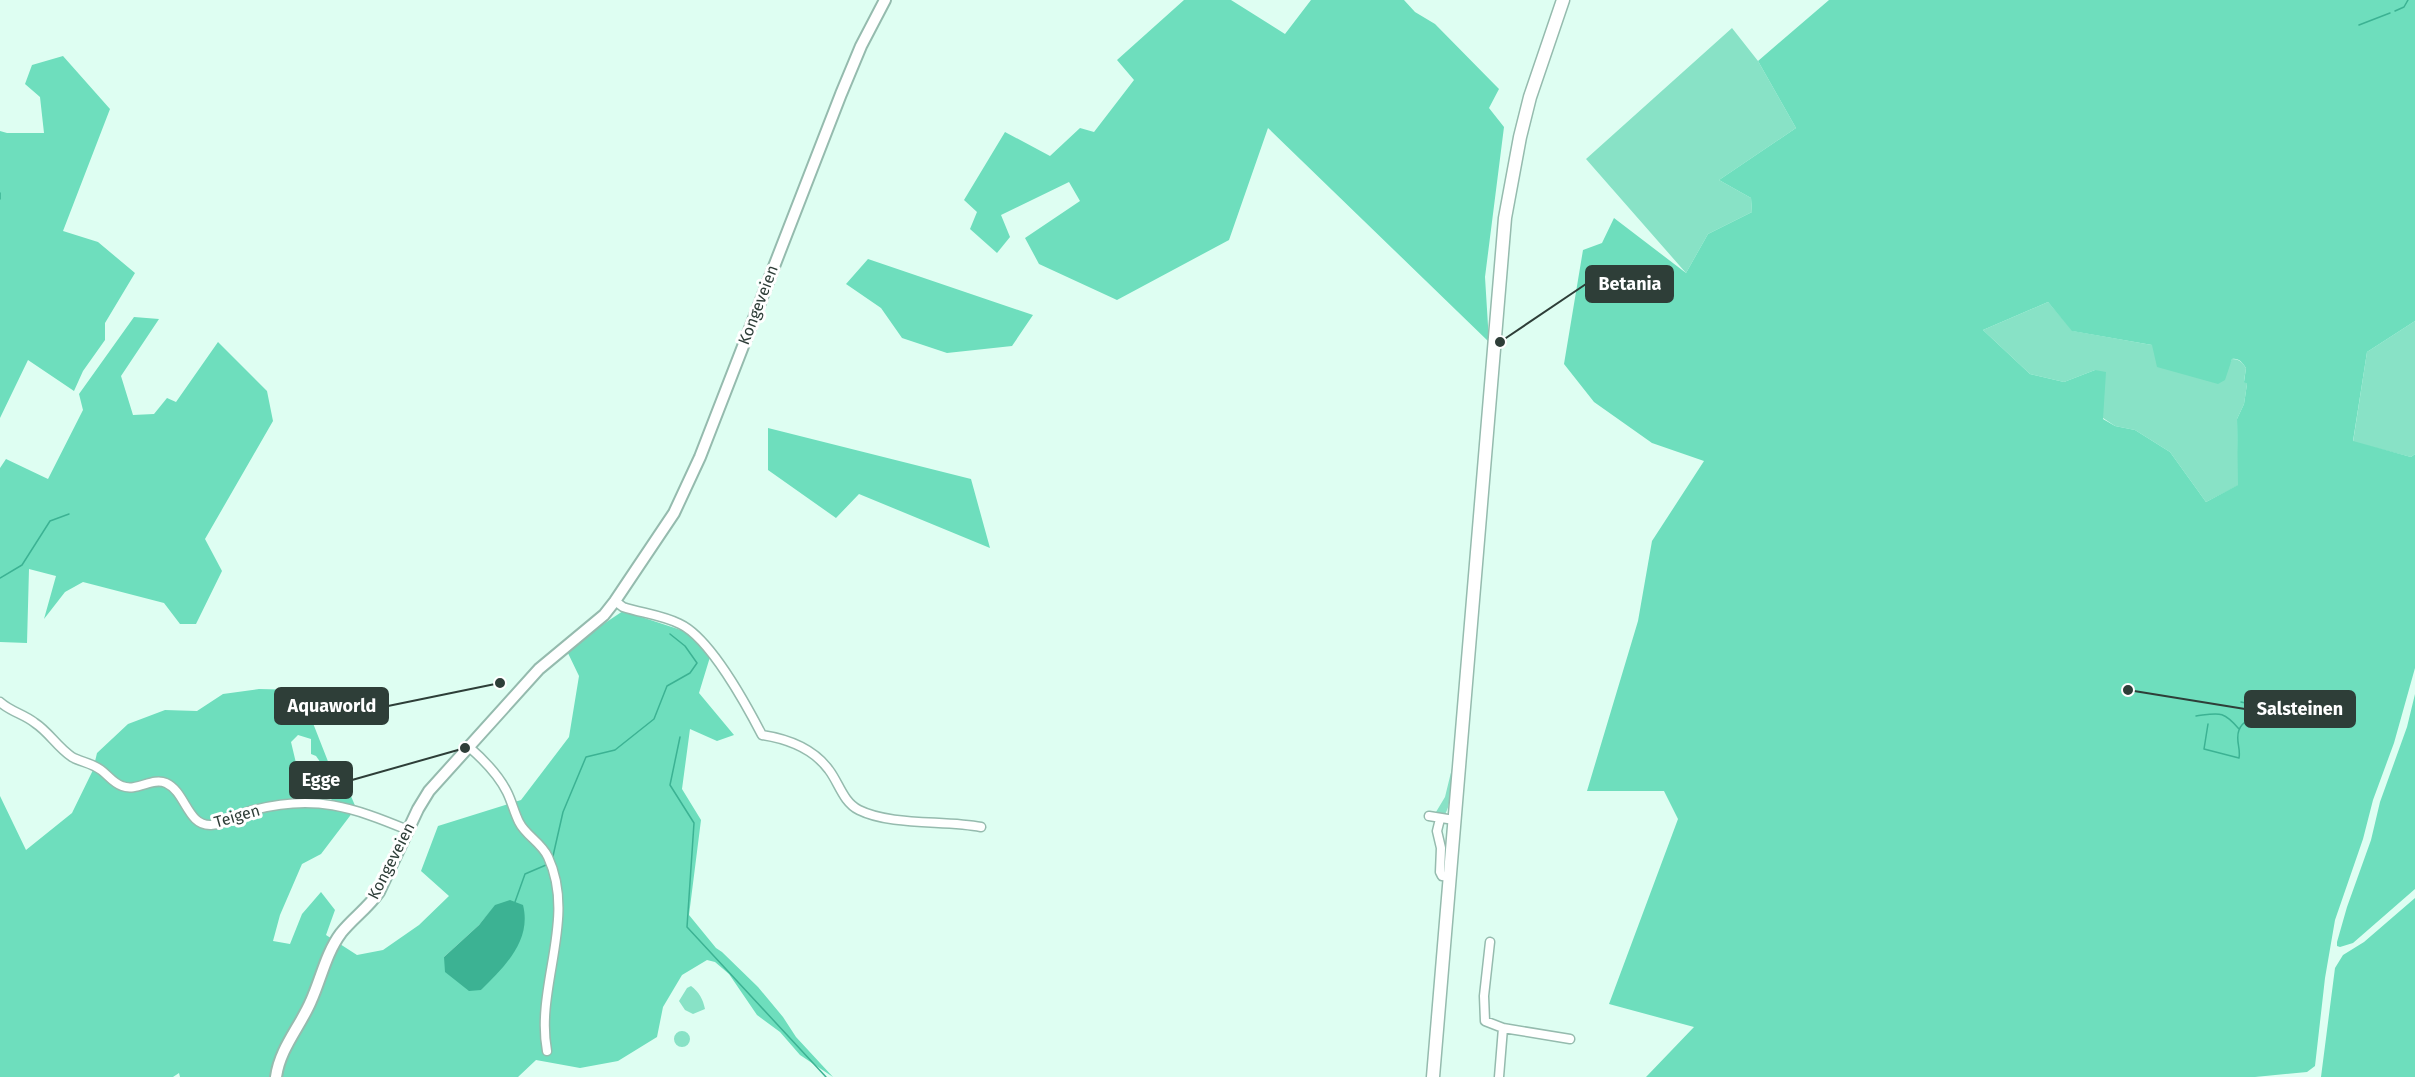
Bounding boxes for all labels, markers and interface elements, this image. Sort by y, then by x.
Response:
street label: Kongeveien [734,262,782,348]
callout: Betania [1586,266,1673,302]
text: Betania [1599,273,1662,295]
callout: Aquaworld [275,688,388,724]
callout: Salsteinen [2245,691,2355,727]
text: Aquaworld [287,695,376,717]
text: Salsteinen [2257,698,2343,720]
callout: Egge [290,762,352,798]
text: Egge [302,769,340,791]
street label: Teigen [212,800,262,832]
street label: Kongeveien [364,819,418,903]

